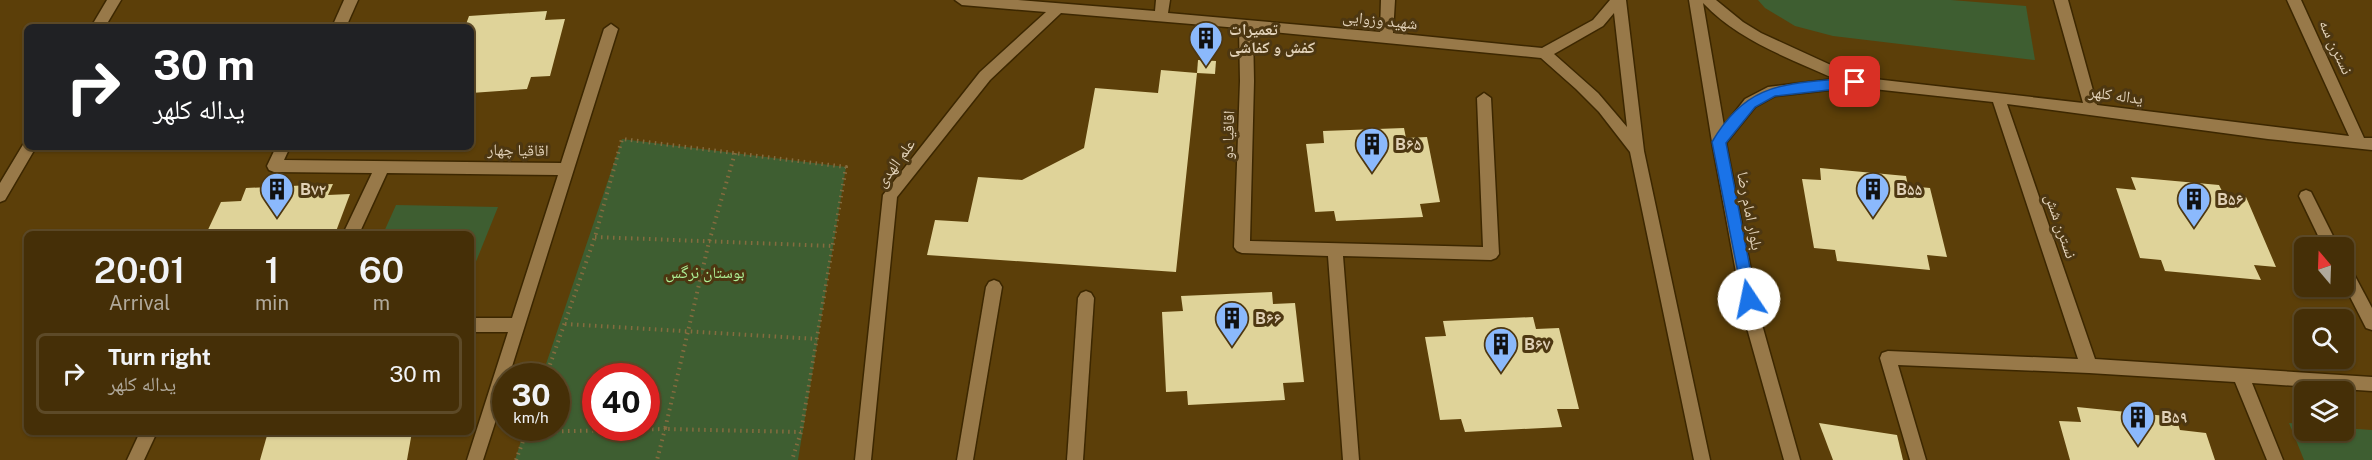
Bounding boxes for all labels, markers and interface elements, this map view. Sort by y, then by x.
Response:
street label: شهید وزوایی [1341,7,1418,34]
street label: نسترن سه [2314,17,2357,78]
building icon: تعمیرات کفش و کفاشی [1188,20,1224,67]
place label: تعمیرات کفش و کفاشی [1229,20,1315,57]
text: 30 m [153,40,255,89]
icon: right [54,48,132,126]
pin [1829,56,1880,107]
icon: arrive [1838,65,1871,98]
street label: یداله کلهر [2087,82,2144,108]
text: یداله کلهر [153,93,245,125]
street label: اقاقیا دو [1218,110,1238,160]
building icon: B۶۵ [1354,126,1390,173]
street label: علم الهدی [871,135,920,191]
place label: B۶۵ [1395,135,1422,154]
street label: اقاقیا چهار [486,140,549,160]
street label: بلوار امام رضا [1732,170,1767,252]
building icon: B۷۲ [259,171,295,218]
building icon: B۵۵ [1855,171,1891,218]
place label: B۷۲ [300,180,327,199]
place label: B۵۵ [1896,180,1923,199]
building icon: B۵۶ [2176,181,2212,228]
place label: B۵۶ [2217,190,2244,209]
street label: نسترن شش [2040,191,2081,261]
north arrow [2294,237,2354,297]
map controls [2294,237,2354,441]
text: 20:01 [94,249,185,291]
text: 1 [264,249,280,291]
text: 60 [359,249,404,291]
park label: بوستان نرگس [665,263,745,283]
position arrow [1717,267,1781,331]
text: Arrival [109,291,170,315]
text: min [255,291,289,315]
text: m [373,291,390,315]
building icon: B۶۶ [1214,300,1250,347]
place label: B۶۶ [1255,309,1282,328]
button: search [2294,309,2354,369]
building icon: B۶۷ [1483,326,1519,373]
place label: B۶۷ [1524,335,1551,354]
text: Turn right [108,344,211,370]
icon: right [57,357,90,390]
text: 30 m [389,361,441,387]
speed limit sign: 40 [582,363,660,441]
text: یداله کلهر [108,372,176,396]
text: 30 [511,377,551,413]
button: layers [2294,381,2354,441]
building icon: B۵۹ [2120,399,2156,446]
place label: B۵۹ [2161,408,2188,427]
text: km/h [513,409,549,426]

